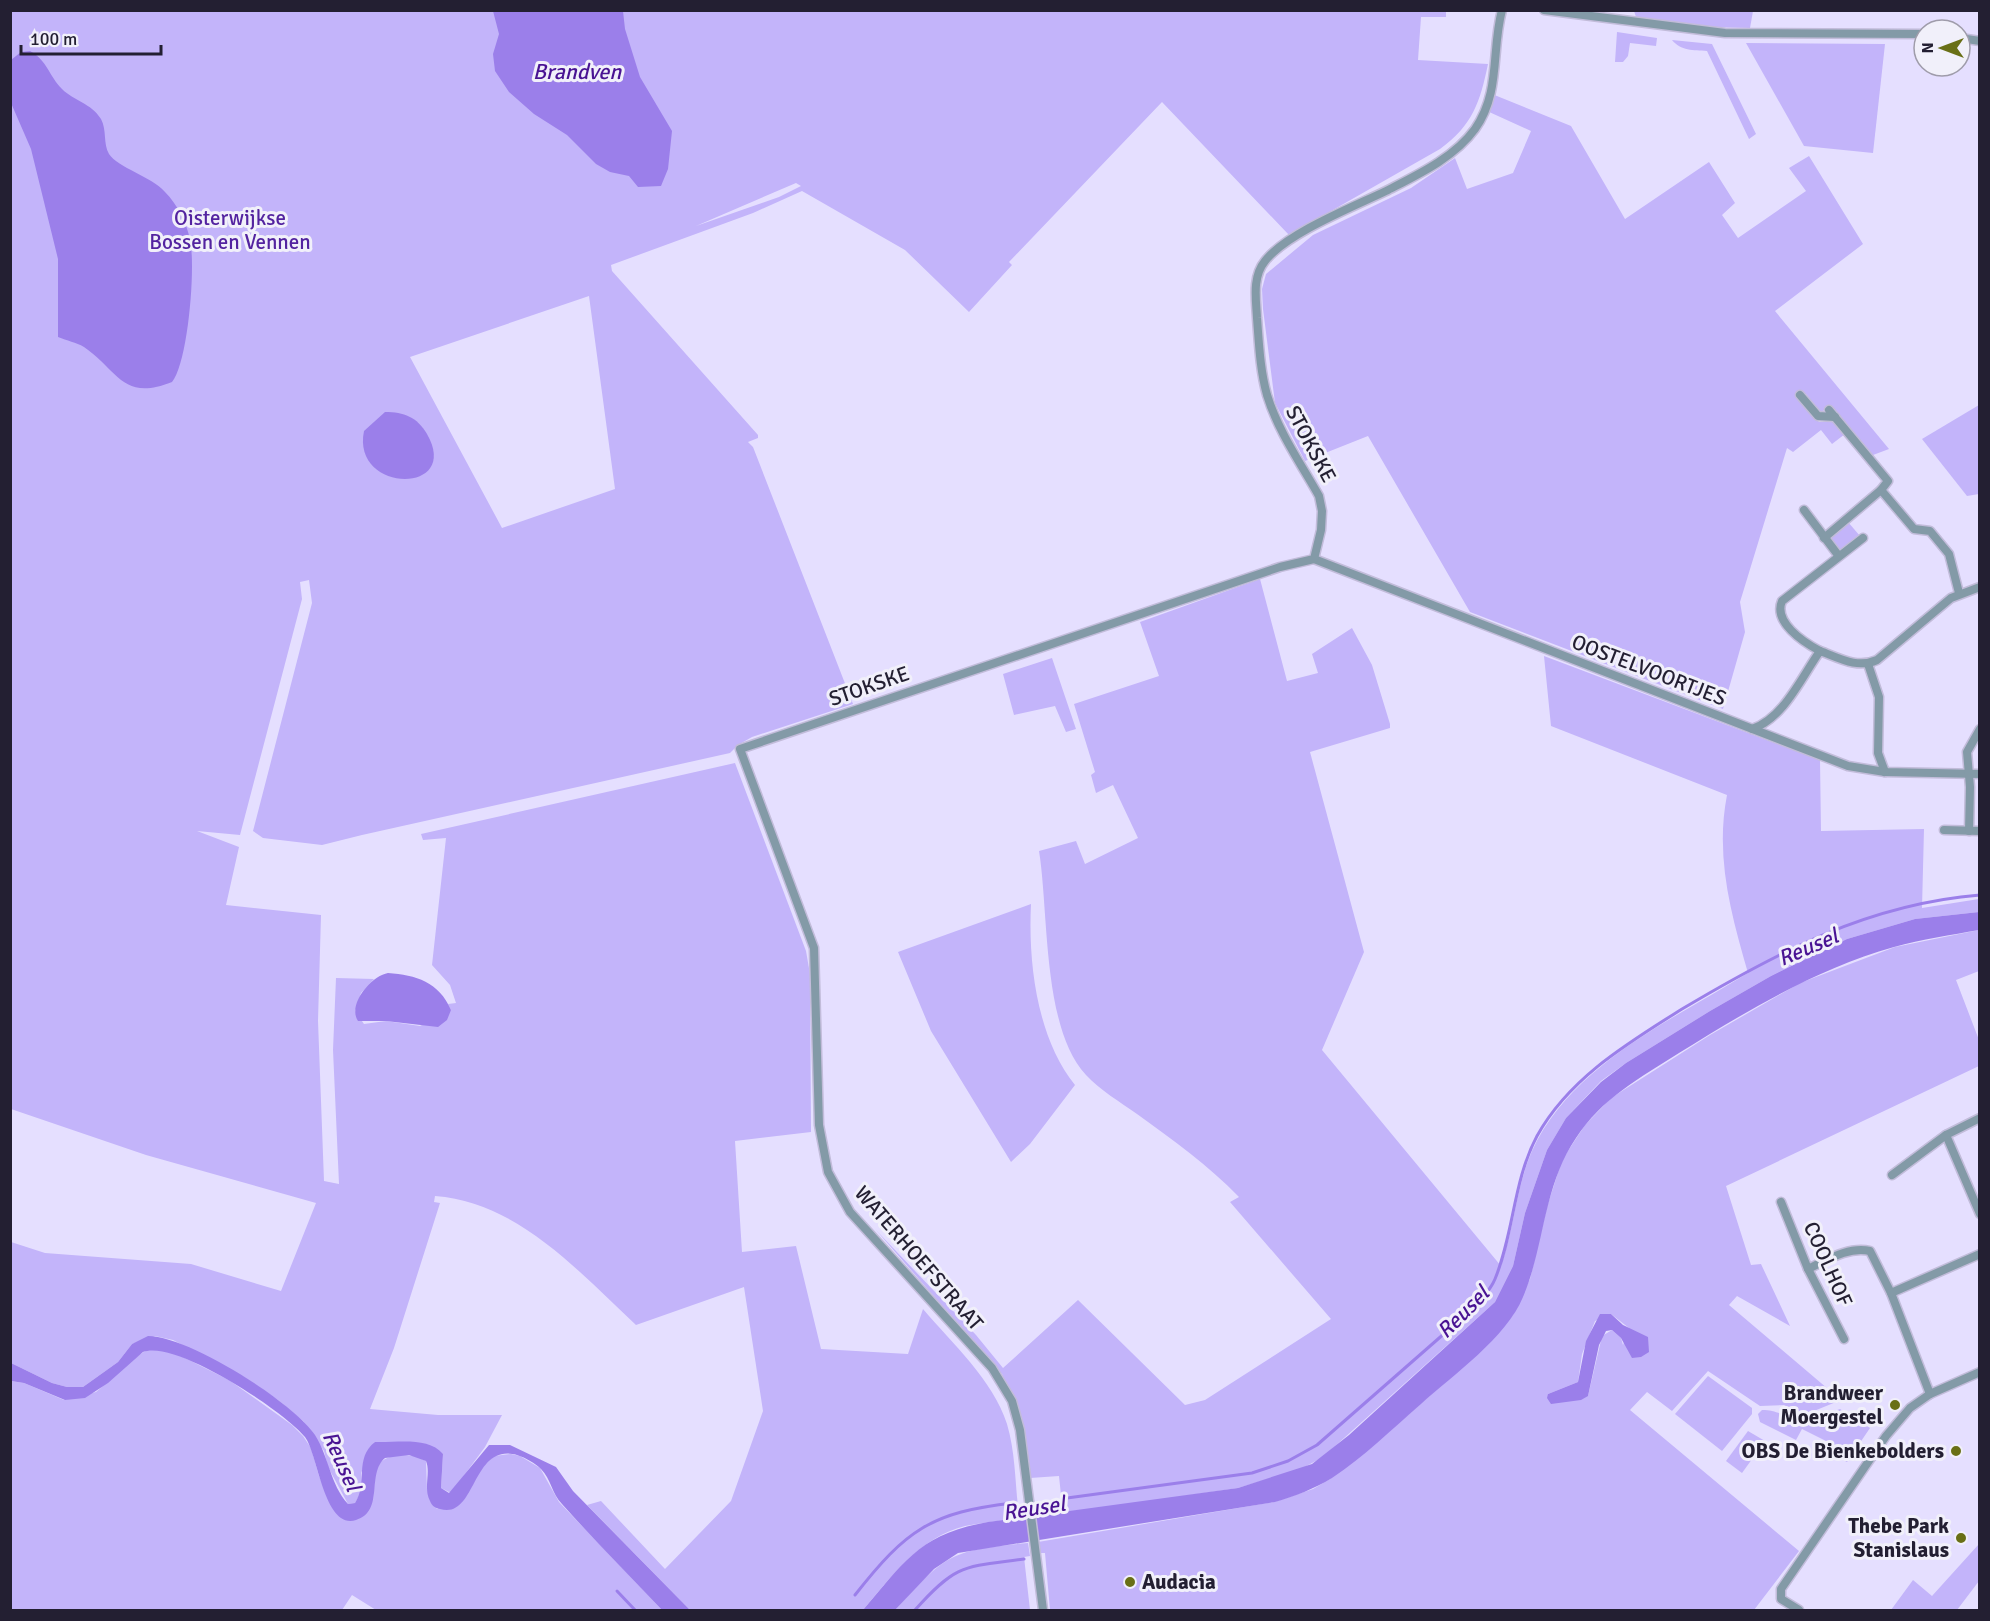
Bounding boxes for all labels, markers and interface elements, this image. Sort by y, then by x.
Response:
scale bar [21,18,160,56]
north arrow [1912,18,1972,78]
text: 100 m [30,28,77,50]
text: N [1918,42,1938,54]
water label: Brandven [533,58,622,85]
park label: Oisterwijkse Bossen en Vennen [149,205,311,255]
street label: STOKSKE [1280,401,1342,487]
street label: OOSTELVOORTJES [1568,629,1730,711]
street label: STOKSKE [825,660,913,712]
water label: Reusel [1774,922,1844,972]
street label: WATERHOEFSTRAAT [849,1180,989,1336]
street label: COOLHOF [1798,1218,1858,1310]
water label: Reusel [1431,1279,1496,1344]
place label: Brandweer Moergestel [1780,1380,1884,1430]
marker: Brandweer Moergestel [1888,1398,1902,1412]
water label: Reusel [317,1427,368,1497]
place label: OBS De Bienkebolders [1742,1438,1944,1464]
marker: OBS De Bienkebolders [1949,1444,1963,1458]
water label: Reusel [1001,1489,1069,1526]
place label: Thebe Park Stanislaus [1848,1513,1949,1563]
marker: Thebe Park Stanislaus [1954,1531,1968,1545]
place label: Audacia [1142,1569,1216,1595]
marker: Audacia [1123,1575,1137,1589]

